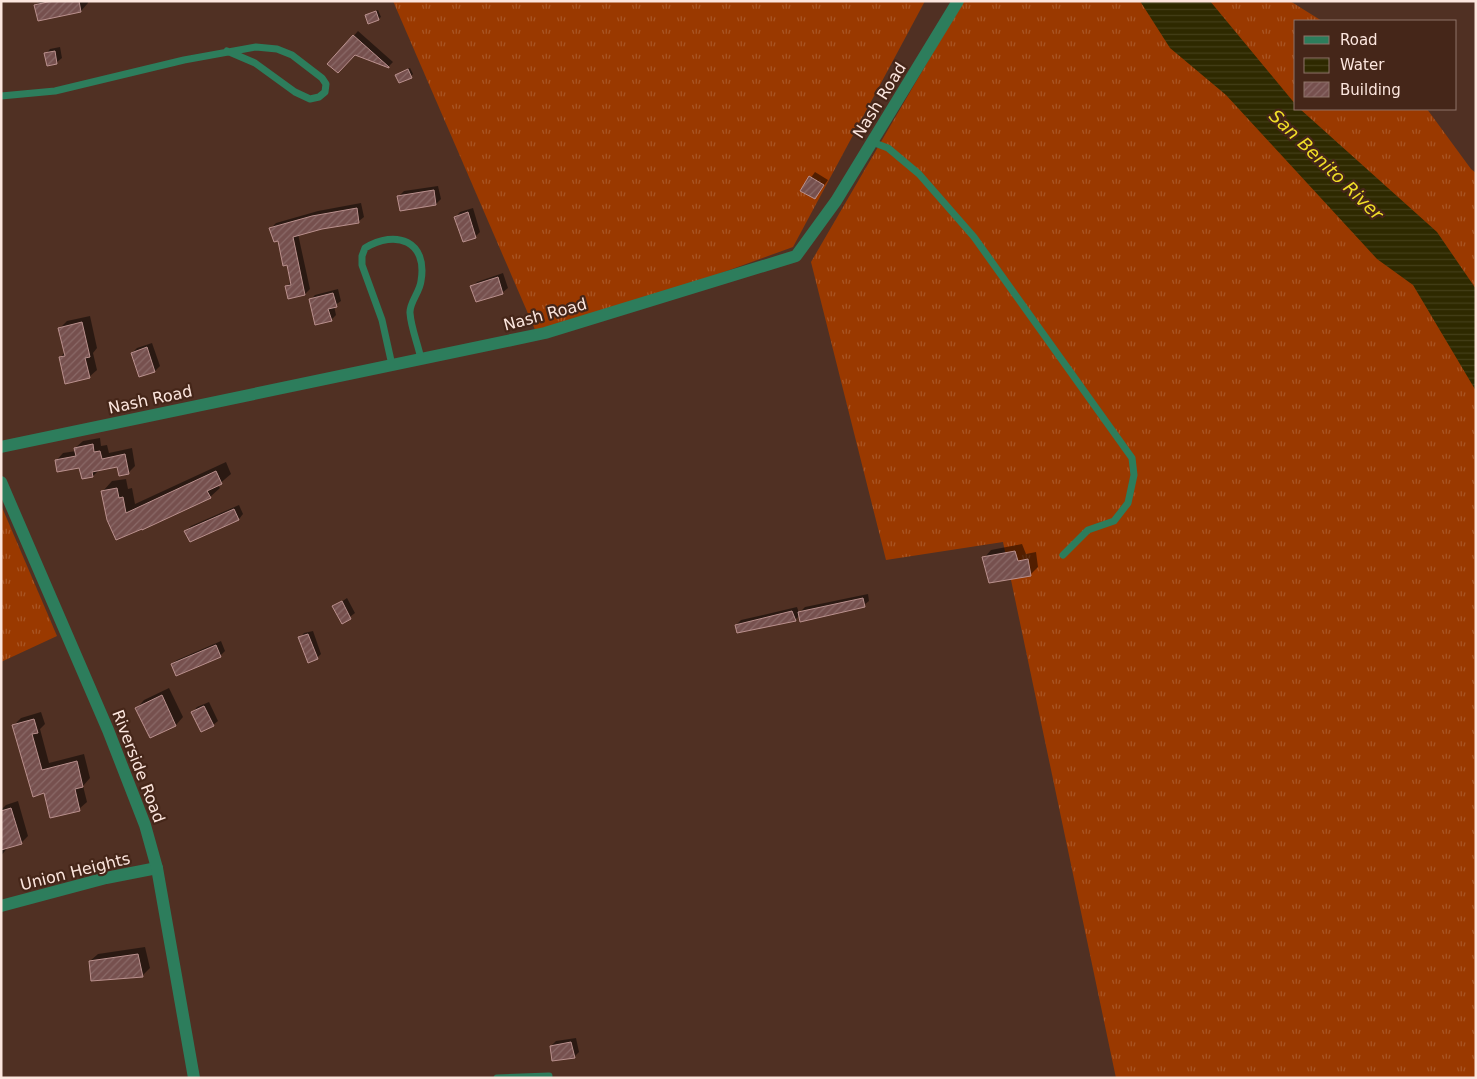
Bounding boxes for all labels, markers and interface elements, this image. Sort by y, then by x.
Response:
legend [1294,20,1457,110]
text: Road [1340,31,1378,49]
text: Water [1340,56,1385,74]
street label: Nash Road [849,59,910,142]
text: Building [1340,81,1401,99]
water label: San Benito River [1265,105,1389,225]
street label: Nash Road [501,294,589,335]
street label: Nash Road [106,381,194,418]
street label: Riverside Road [108,707,169,825]
street label: Union Heights [18,849,132,894]

